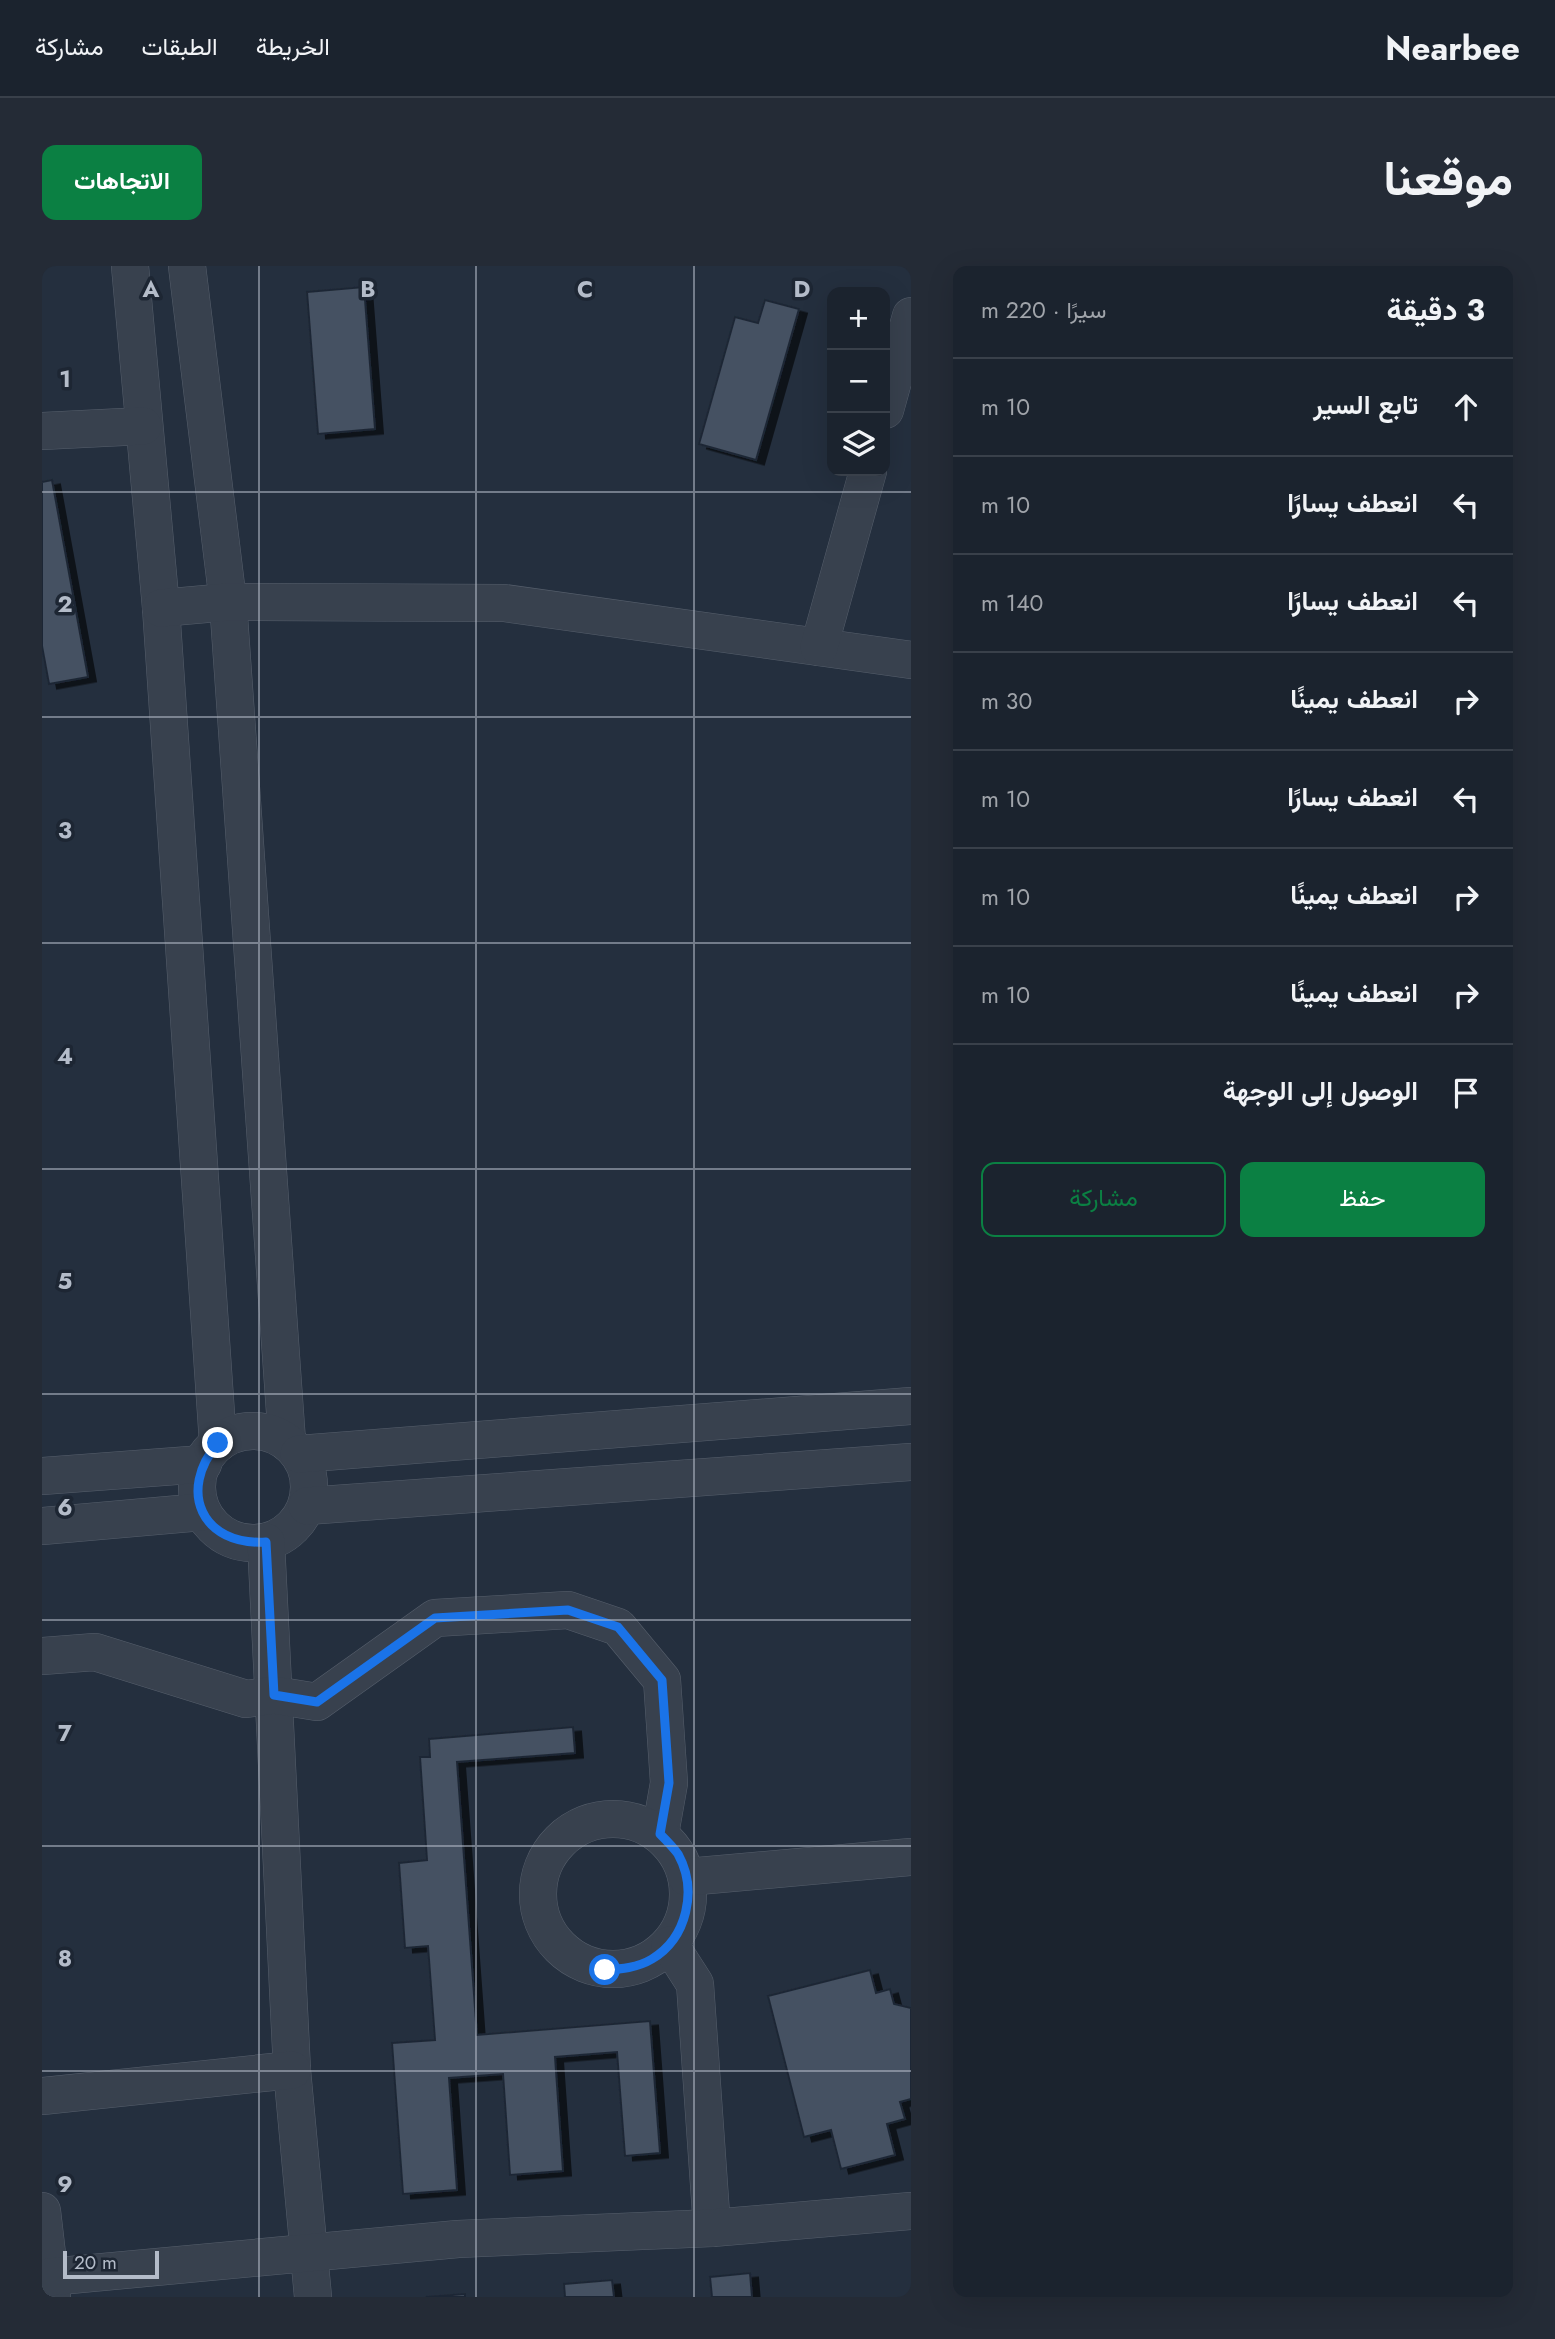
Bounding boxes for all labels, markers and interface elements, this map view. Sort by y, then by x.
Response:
text: Nearbee [1385,25,1520,72]
text: مشاركة [35,29,103,64]
text: الطبقات [141,29,218,64]
text: الخريطة [256,29,330,64]
text: موقعنا [1383,143,1513,213]
button: الاتجاهات [42,145,202,220]
text: A [142,272,160,306]
text: B [360,272,376,306]
text: C [577,272,593,306]
text: D [794,272,811,306]
map controls [827,287,890,476]
button: + [827,287,890,350]
text: 3 دقيقة [1387,288,1485,331]
text: سيرًا · 220 m [981,293,1106,327]
button: − [827,350,890,413]
text: 1 [59,362,71,396]
text: تابع السير [1313,386,1418,424]
icon: ahead [1447,388,1485,426]
text: 10 m [981,390,1030,424]
button: layers [827,413,890,476]
text: انعطف يسارًا [1287,484,1418,522]
icon: left [1447,486,1485,524]
text: 10 m [981,488,1030,522]
text: انعطف يسارًا [1287,582,1418,620]
icon: left [1447,584,1485,622]
text: 140 m [981,586,1043,620]
text: 2 [57,587,73,621]
text: انعطف يمينًا [1290,680,1418,718]
icon: right [1447,682,1485,720]
text: 30 m [981,684,1032,718]
text: انعطف يسارًا [1287,778,1418,816]
icon: left [1447,780,1485,818]
text: 10 m [981,782,1030,816]
text: 3 [58,813,72,847]
text: انعطف يمينًا [1290,876,1418,914]
icon: right [1447,878,1485,916]
text: 10 m [981,880,1030,914]
text: انعطف يمينًا [1290,974,1418,1012]
icon: right [1447,976,1485,1014]
text: 10 m [981,978,1030,1012]
text: 4 [57,1039,73,1073]
text: الوصول إلى الوجهة [1223,1072,1418,1110]
icon: arrive [1447,1074,1485,1112]
button: مشاركة [981,1162,1226,1237]
button: حفظ [1240,1162,1485,1237]
text: 5 [58,1264,72,1298]
route end [202,1427,233,1458]
text: 6 [57,1490,73,1524]
text: 7 [58,1716,72,1750]
text: 8 [58,1941,72,1975]
route start [589,1954,620,1985]
text: 9 [57,2167,73,2201]
scale bar [63,2248,159,2280]
text: 20 m [74,2249,117,2276]

